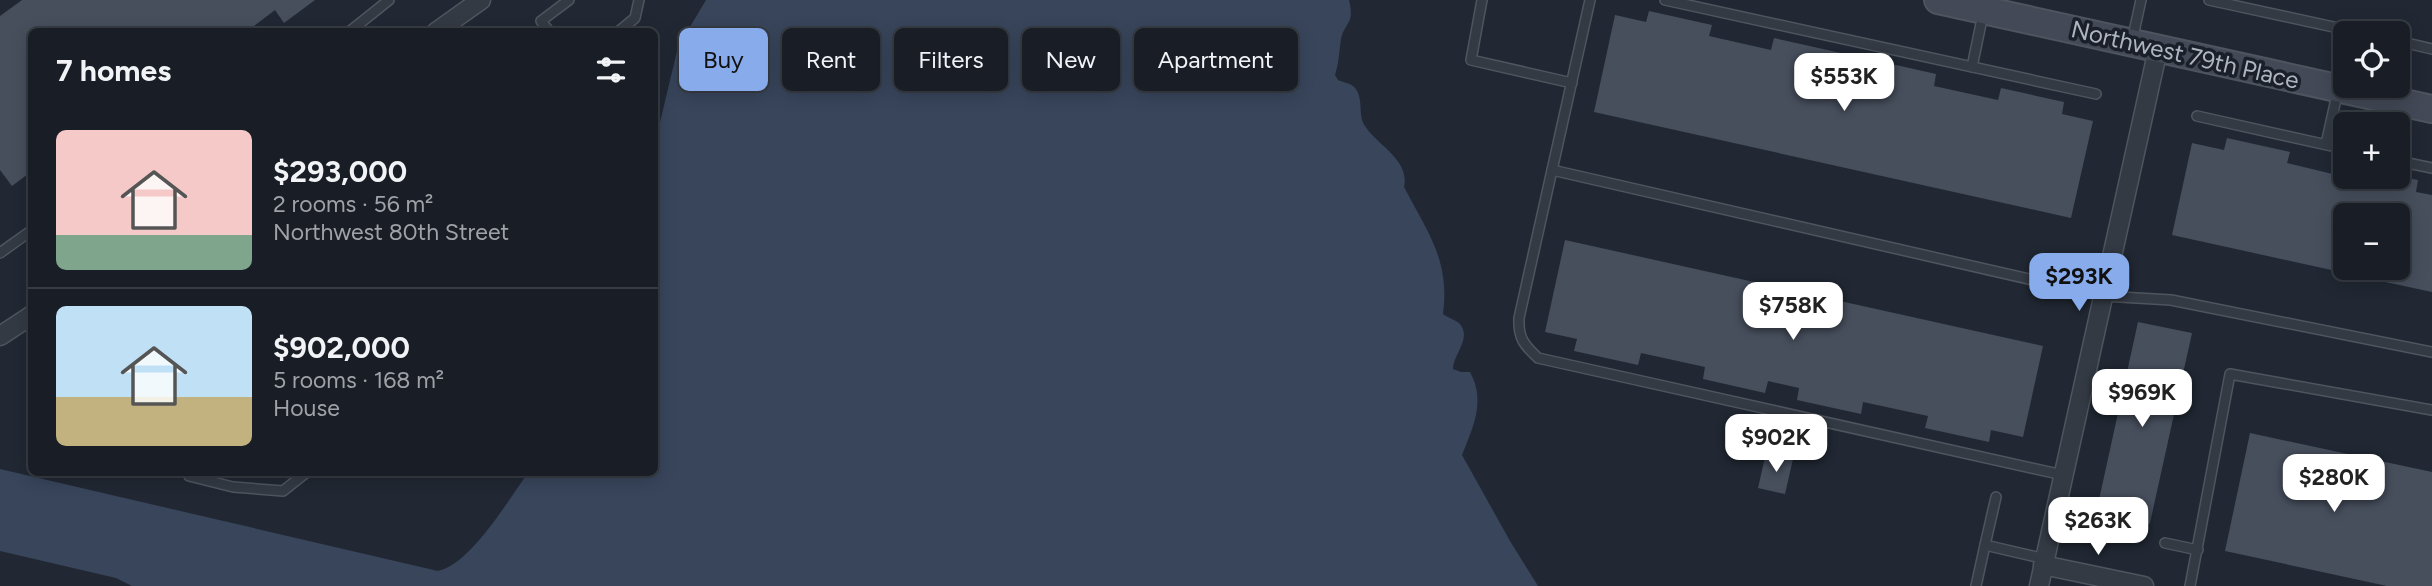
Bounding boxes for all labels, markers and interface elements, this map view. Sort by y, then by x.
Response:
street label: Northwest 79th Place [2068,14,2302,95]
map controls [2333,21,2410,280]
button: locate [2333,21,2410,98]
chip: Buy [679,28,768,91]
chip: Rent [782,28,880,91]
chip: Filters [894,28,1008,91]
chip: New [1022,28,1120,91]
chip: Apartment [1134,28,1298,91]
icon: filters [592,51,630,89]
text: 7 homes [56,52,171,89]
pin: $553K [1795,54,1893,113]
text: $553K [1810,62,1878,90]
button: + [2333,112,2410,189]
text: $293,000 [273,153,407,190]
icon: home [112,158,196,242]
text: 2 rooms · 56 m² [273,190,433,218]
button: − [2333,203,2410,280]
text: Northwest 80th Street [273,218,509,246]
pin: $293K [2030,254,2128,313]
text: $293K [2045,262,2113,290]
pin: $758K [1744,282,1842,342]
text: $758K [1759,291,1827,319]
text: $902,000 [273,329,410,366]
icon: home [112,334,196,418]
text: 5 rooms · 168 m² [273,366,444,394]
pin: $969K [2093,370,2191,429]
text: $969K [2108,378,2176,406]
text: House [273,394,340,422]
pin: $902K [1727,414,1825,474]
text: $902K [1741,423,1811,451]
pin: $280K [2285,454,2383,514]
text: $280K [2299,463,2369,491]
pin: $263K [2049,498,2147,557]
text: $263K [2064,506,2132,534]

